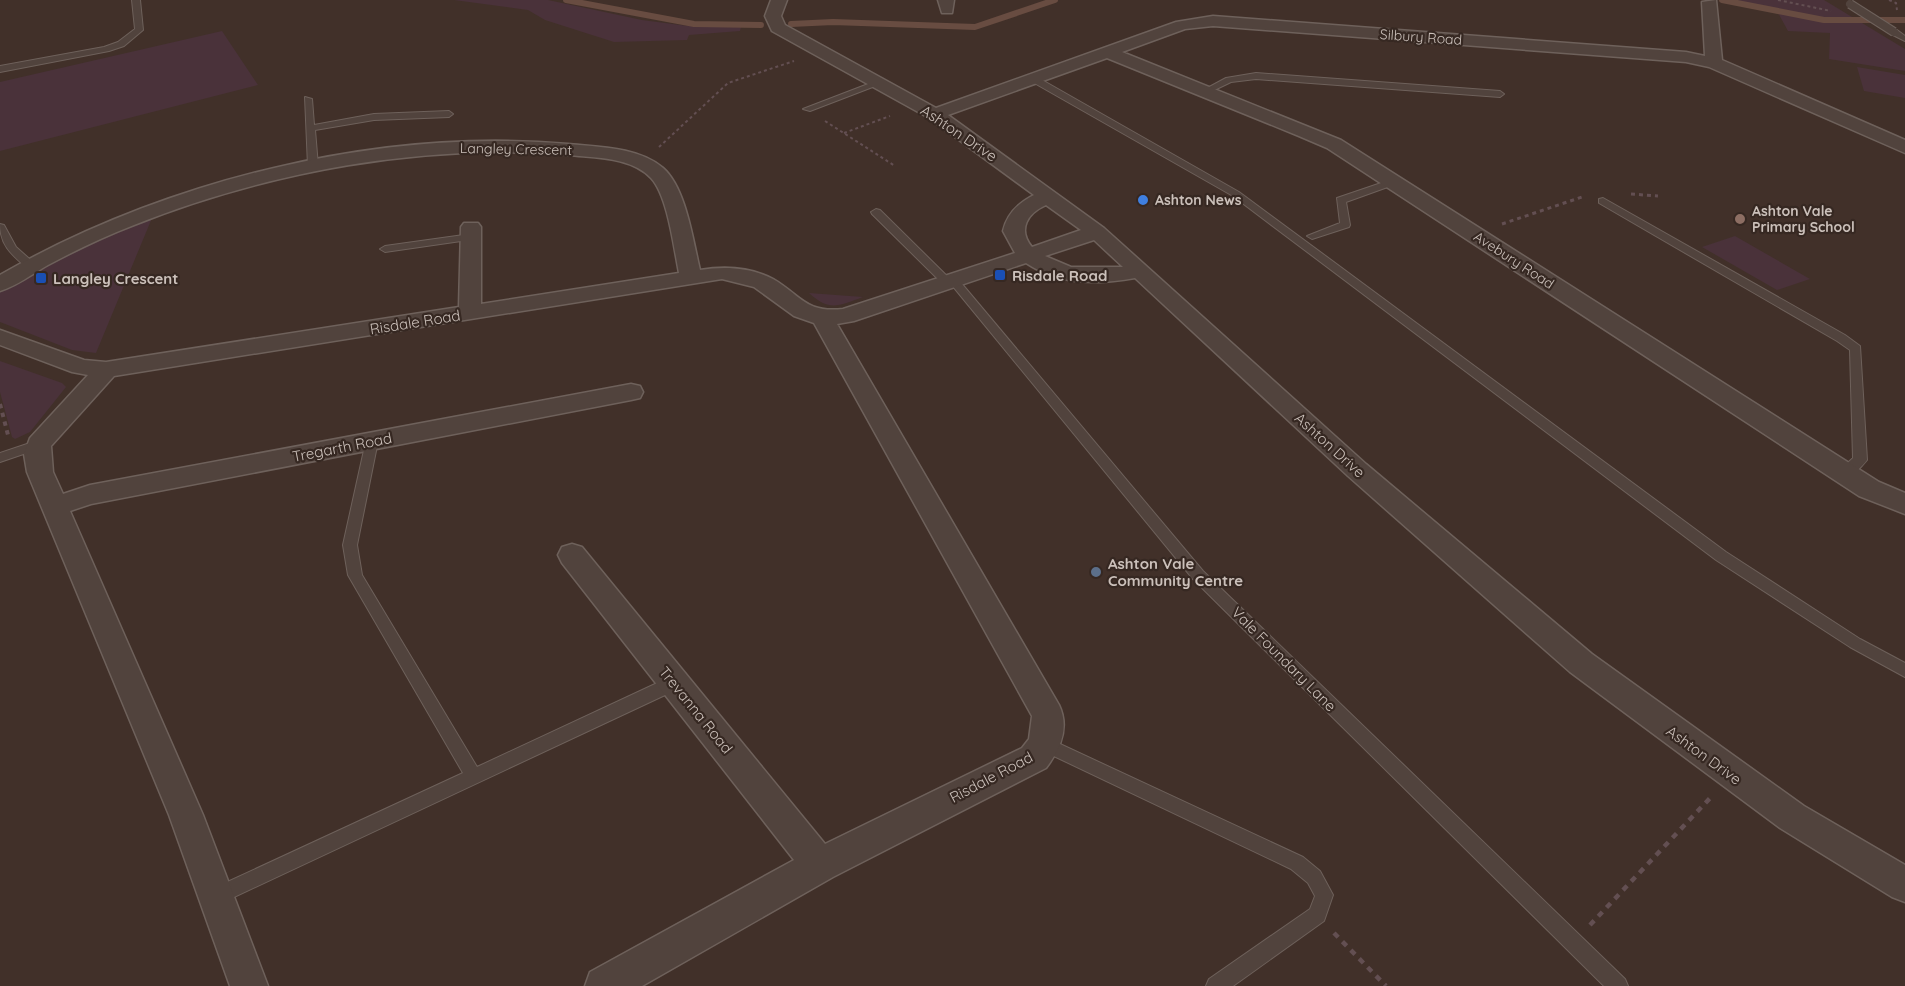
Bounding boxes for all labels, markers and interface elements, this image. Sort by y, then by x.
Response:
street label: Silbury Road [1379,25,1463,49]
street label: Ashton Drive [917,100,1001,166]
street label: Langley Crescent [460,139,572,159]
place label: Ashton News [1155,191,1242,209]
marker: Ashton News [1136,193,1150,207]
place label: Ashton Vale Primary School [1752,202,1855,236]
marker: Ashton Vale Primary School [1733,212,1747,226]
street label: Avebury Road [1470,227,1558,293]
place label: Risdale Road [1012,266,1107,285]
marker: Risdale Road [993,268,1007,282]
place label: Langley Crescent [53,269,178,288]
marker: Langley Crescent [34,271,48,285]
street label: Risdale Road [368,305,462,339]
street label: Ashton Drive [1291,408,1369,482]
street label: Tregarth Road [291,428,393,466]
place label: Ashton Vale Community Centre [1108,554,1243,590]
marker: Ashton Vale Community Centre [1089,565,1103,579]
street label: Vale Foundary Lane [1228,603,1340,715]
street label: Trevanna Road [655,663,737,757]
street label: Ashton Drive [1663,721,1745,789]
street label: Risdale Road [946,747,1036,807]

